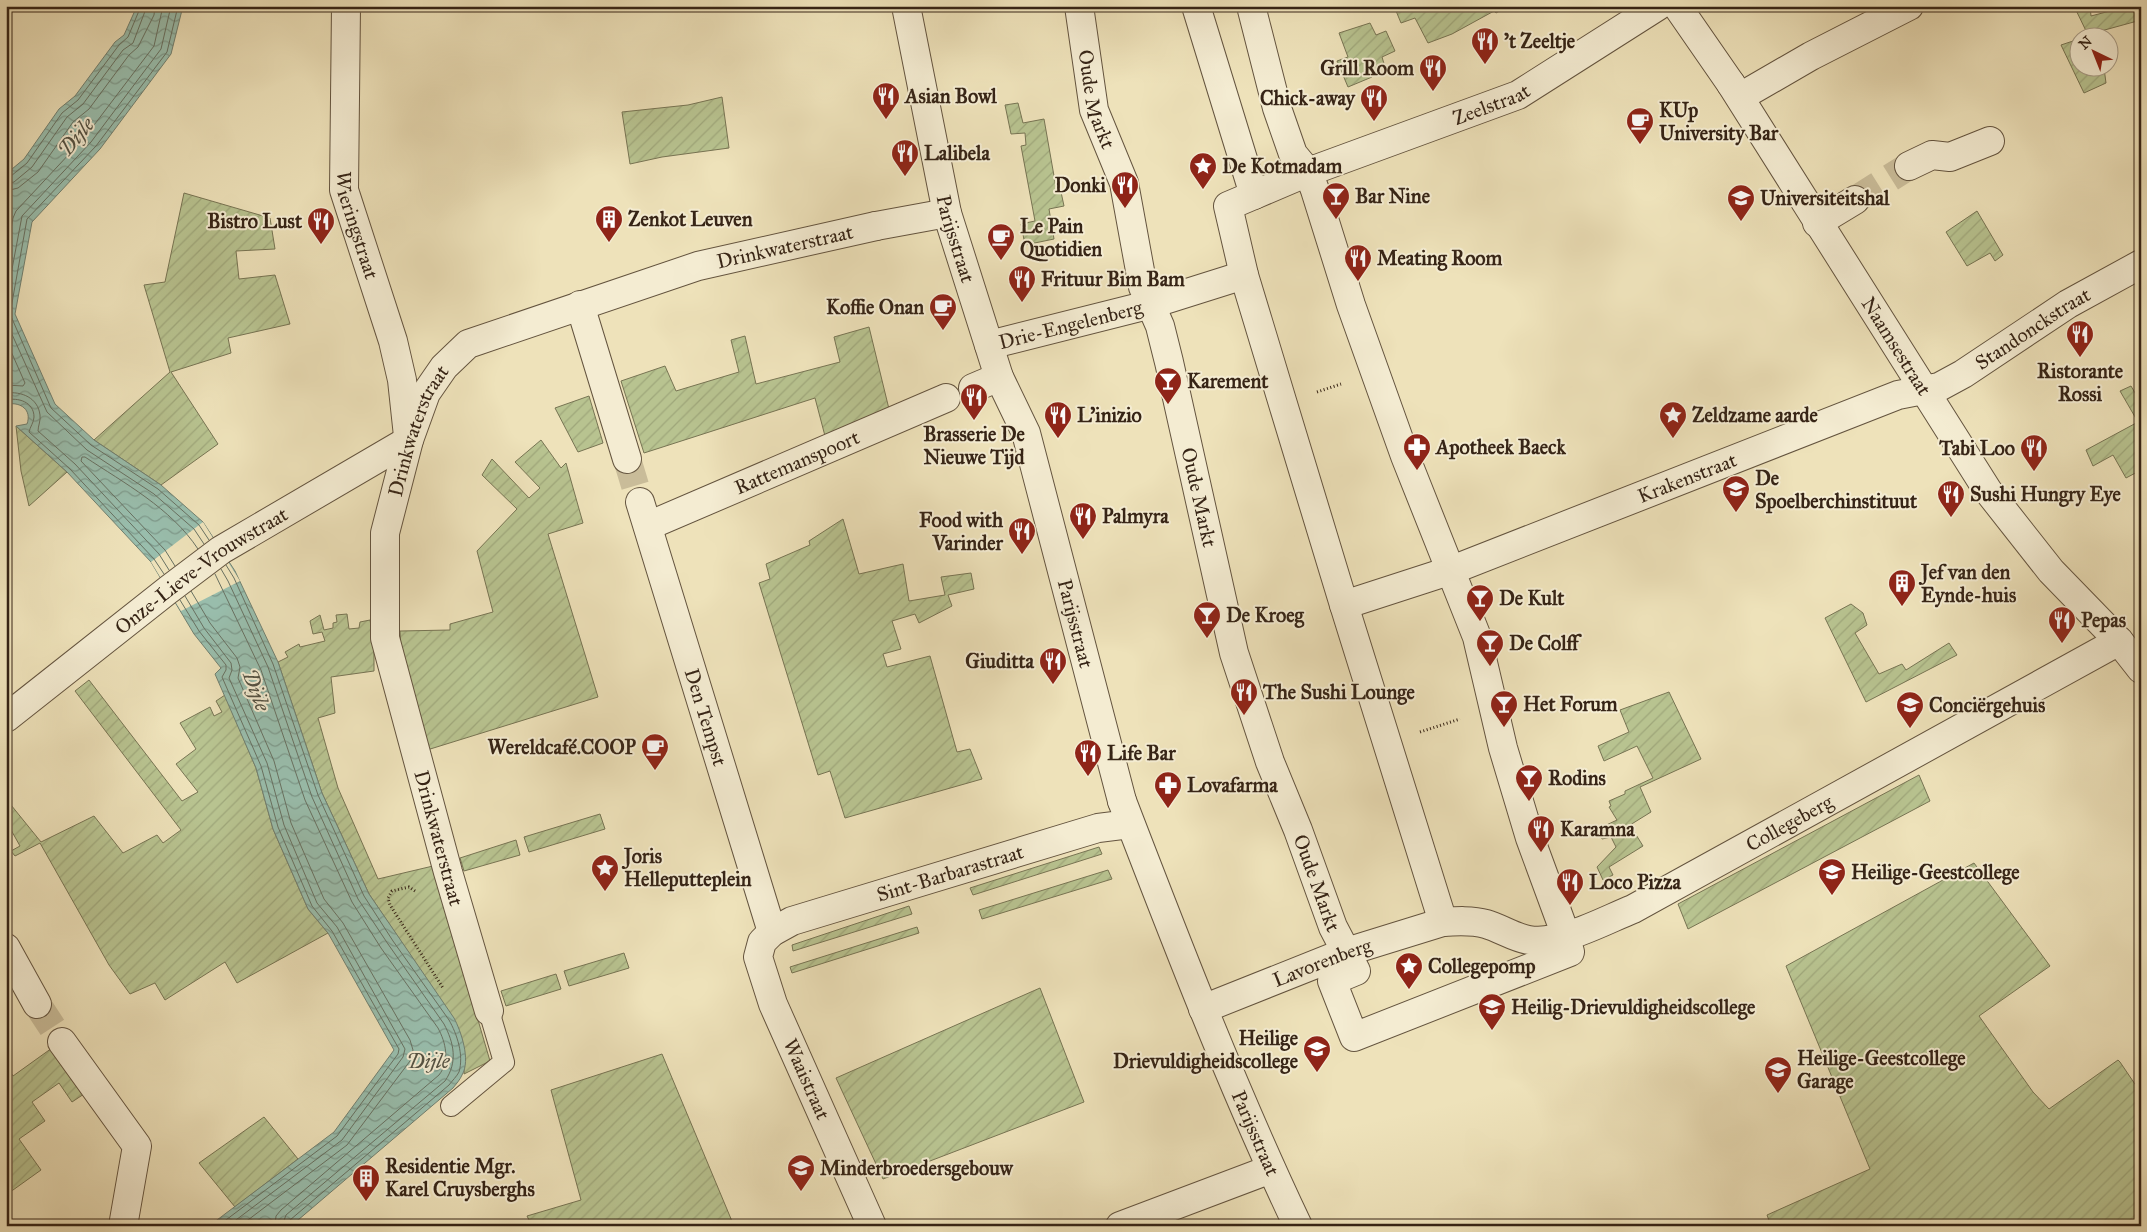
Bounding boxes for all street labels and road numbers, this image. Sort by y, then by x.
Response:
street label: Oude Markt [1073,48,1121,152]
street label: Zeelstraat [1449,79,1534,130]
street label: Wieringstraat [332,171,384,282]
street label: Parijsstraat [932,193,980,286]
street label: Drinkwaterstraat [714,220,855,273]
street label: Standonckstraat [1970,282,2094,375]
street label: Naamsestraat [1857,292,1936,400]
street label: Drie-Engelenberg [996,295,1146,354]
street label: Drinkwaterstraat [383,360,454,499]
street label: Rattemanspoort [731,425,863,499]
street label: Oude Markt [1176,445,1222,549]
street label: Krakenstraat [1634,448,1740,508]
street label: Onze-Lieve-Vrouwstraat [110,502,292,639]
street label: Parijsstraat [1053,577,1099,670]
street label: Den Tempst [680,665,732,769]
street label: Drinkwaterstraat [409,768,469,908]
street label: Collegeberg [1742,789,1838,856]
street label: Oude Markt [1289,831,1345,936]
street label: Sint-Barbarastraat [874,839,1026,907]
street label: Lavorenberg [1269,933,1375,992]
street label: Waaistraat [778,1035,836,1123]
street label: Parijsstraat [1227,1087,1285,1179]

